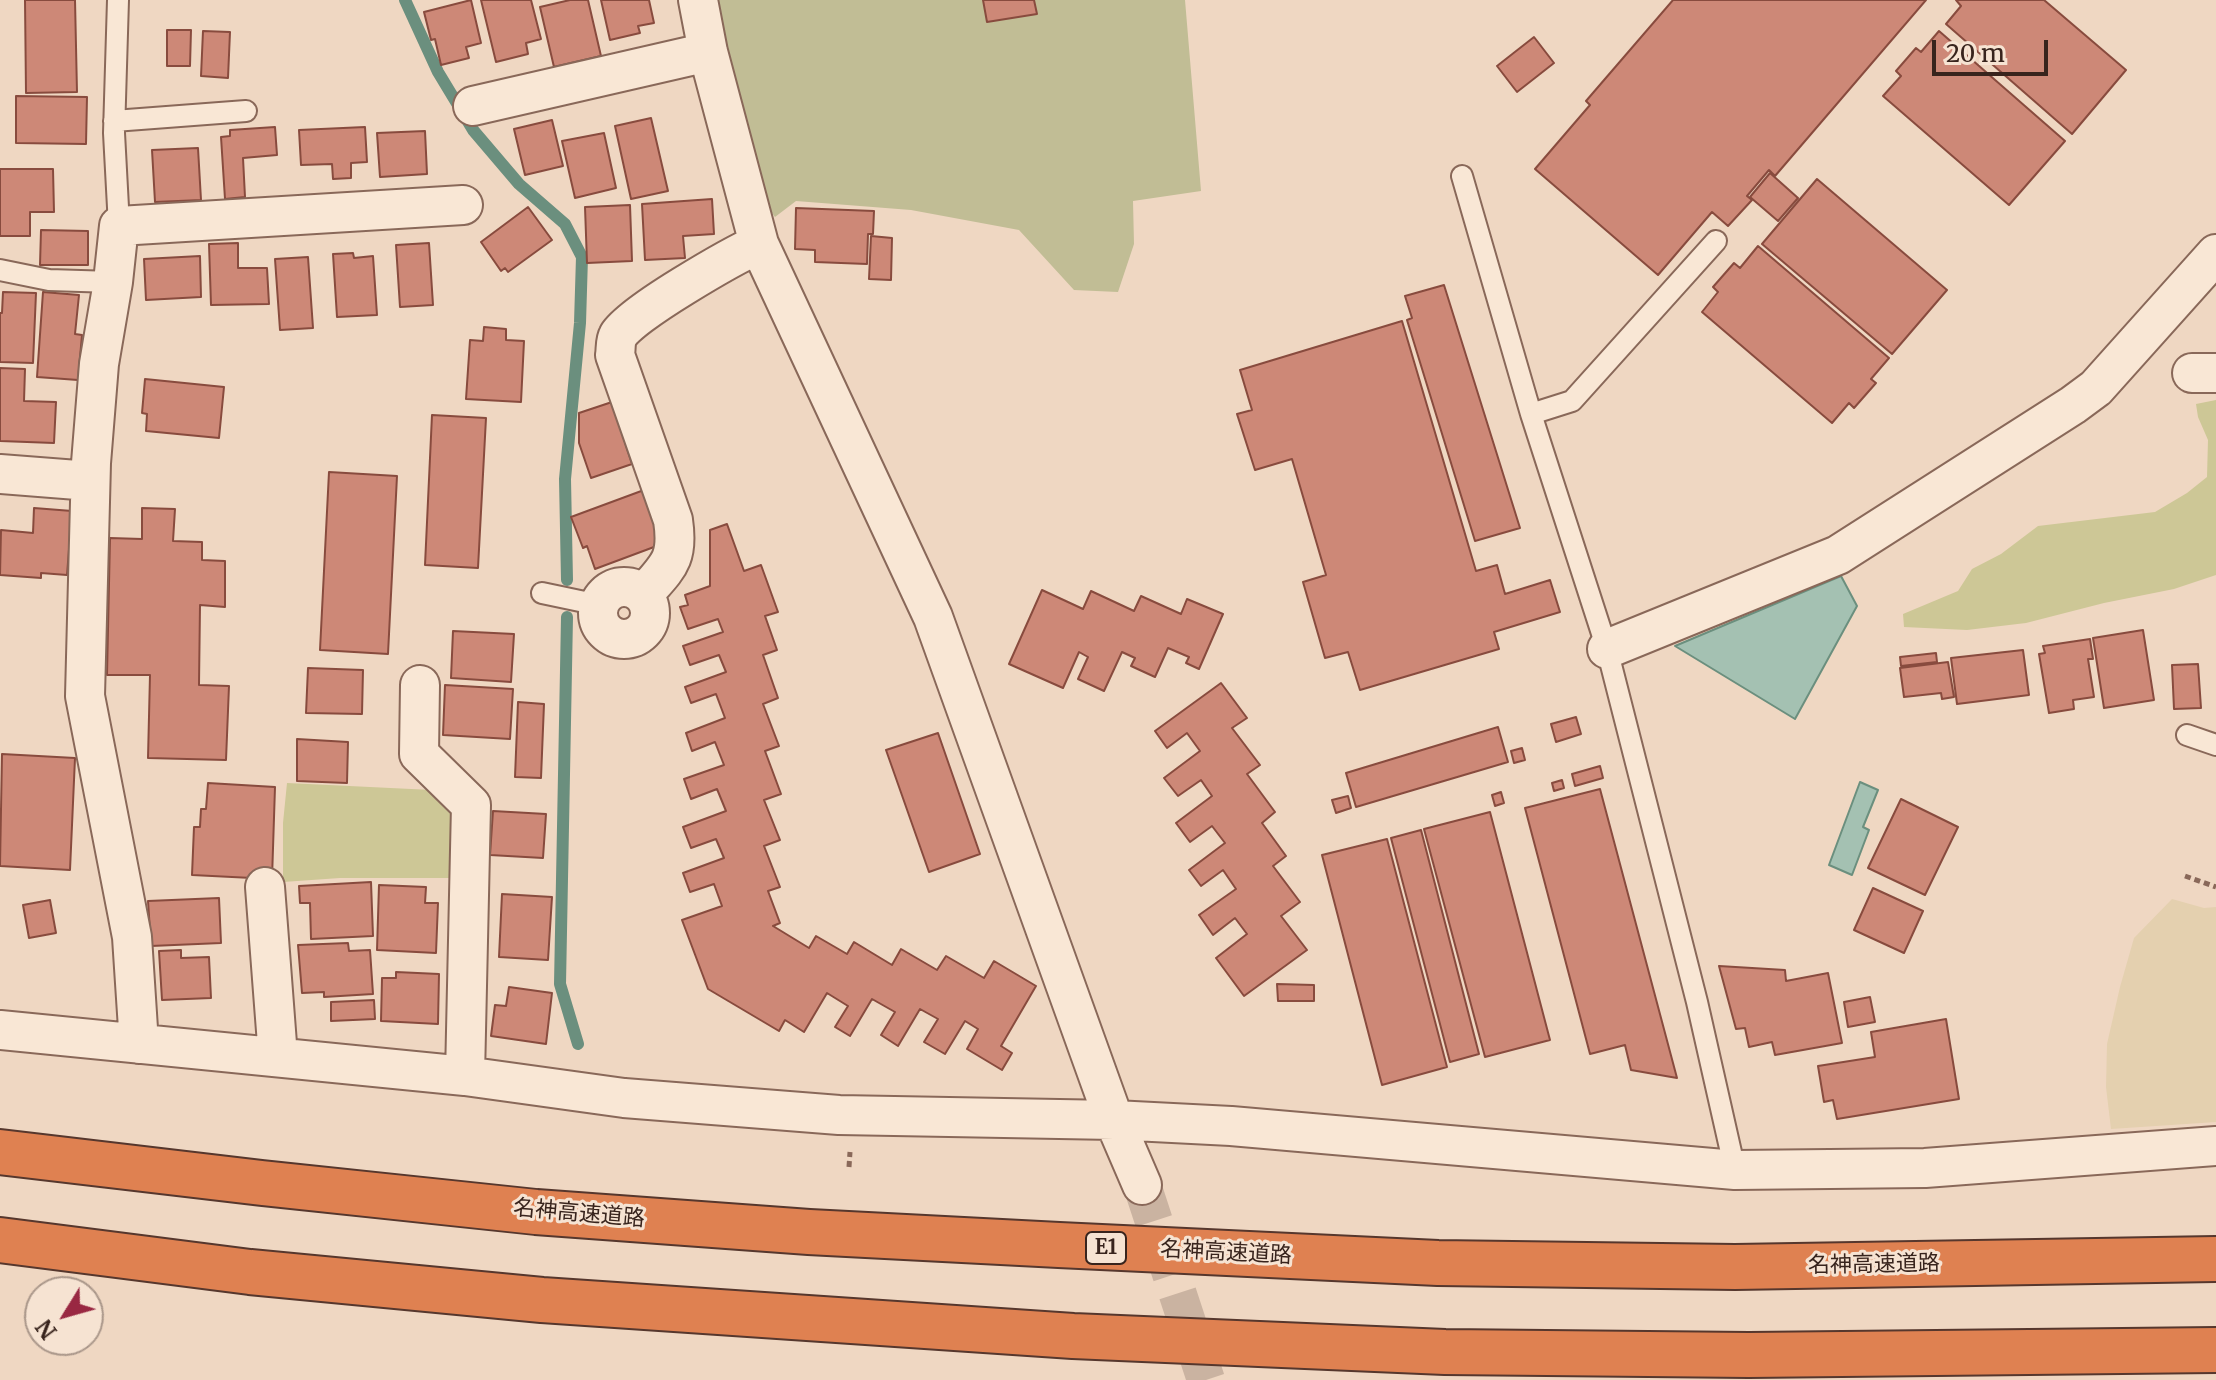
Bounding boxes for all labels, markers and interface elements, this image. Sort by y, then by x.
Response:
scale bar [1936,24,2052,74]
text: 20 m [1946,38,2005,69]
street label: 名神高速道路 [512,1195,646,1233]
road number: E1 [1086,1232,1126,1264]
street label: 名神高速道路 [1159,1236,1293,1270]
street label: 名神高速道路 [1808,1251,1940,1279]
north arrow [24,1276,104,1356]
text: N [30,1314,63,1345]

